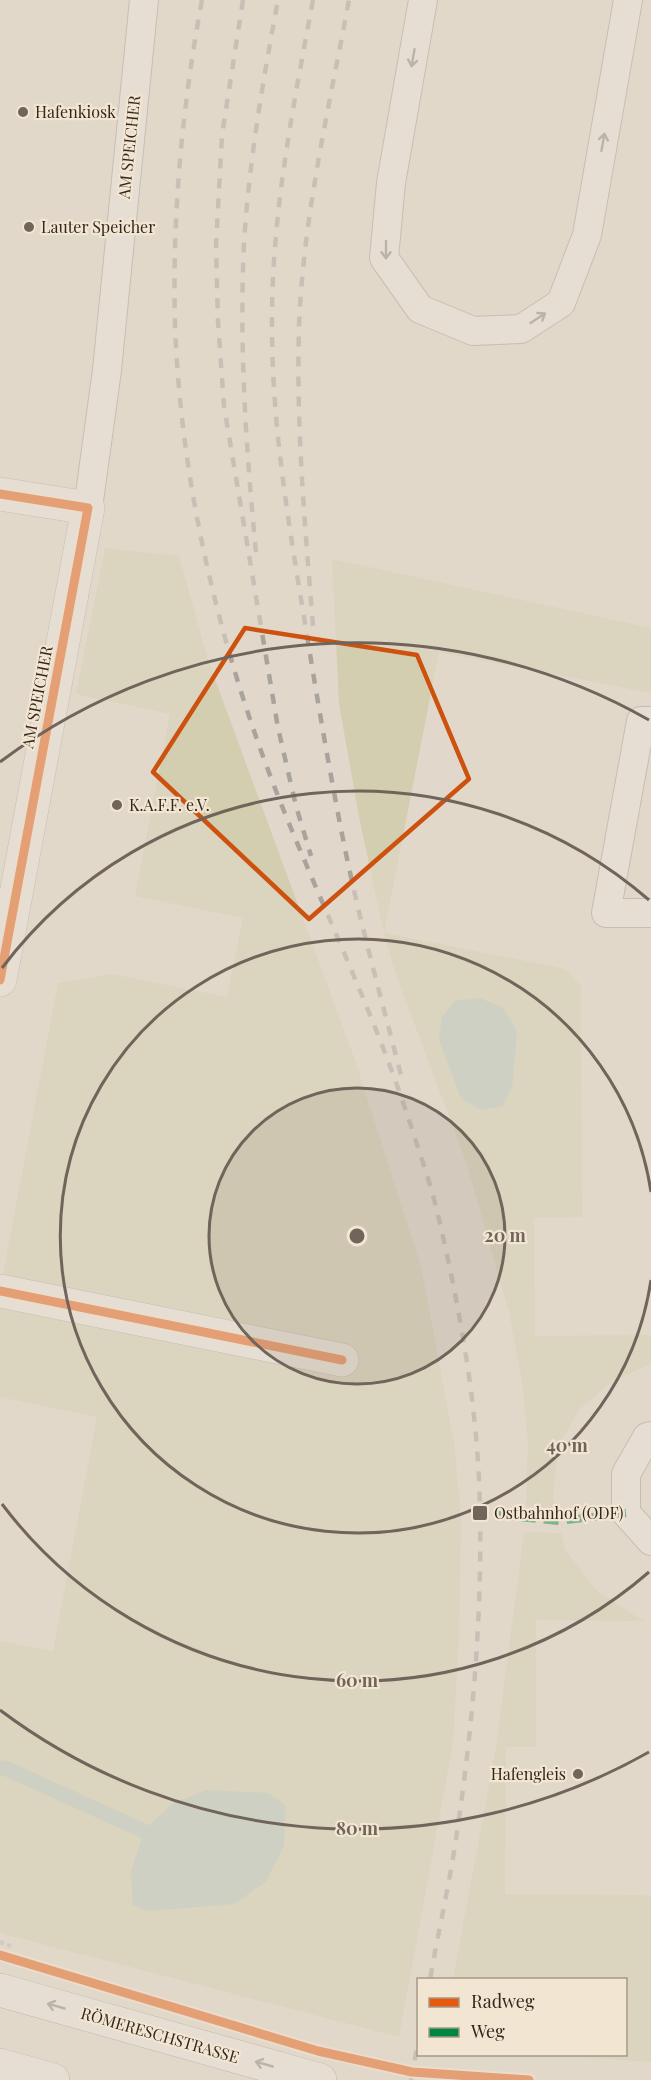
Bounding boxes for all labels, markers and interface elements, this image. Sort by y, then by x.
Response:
one-way arrow [407,47,418,67]
street label: AM SPEICHER [113,94,144,201]
place label: Hafenkiosk [35,101,116,122]
marker: Hafenkiosk [16,105,30,119]
one-way arrow [598,133,609,153]
place label: Lauter Speicher [41,216,155,237]
marker: Lauter Speicher [22,220,36,234]
one-way arrow [380,240,392,259]
one-way arrow [529,312,546,324]
street label: AM SPEICHER [16,643,57,751]
place label: K.A.F.F. e.V. [129,794,210,815]
marker: K.A.F.F. e.V. [110,798,124,812]
text: 20 m [484,1223,526,1247]
centre of rings [347,1226,367,1246]
text: 40 m [546,1433,589,1457]
place label: Ostbahnhof (ODF) [494,1502,623,1523]
marker: Ostbahnhof (ODF) [471,1504,489,1522]
text: 60 m [336,1668,379,1692]
place label: Hafengleis [491,1763,566,1784]
marker: Hafengleis [571,1767,585,1781]
text: 80 m [336,1816,379,1840]
legend [417,1978,627,2056]
text: Radweg [471,1989,535,2013]
one-way arrow [47,2000,66,2011]
street label: RÖMERESCHSTRASSE [79,2002,242,2067]
text: Weg [470,2019,505,2043]
one-way arrow [255,2058,274,2069]

